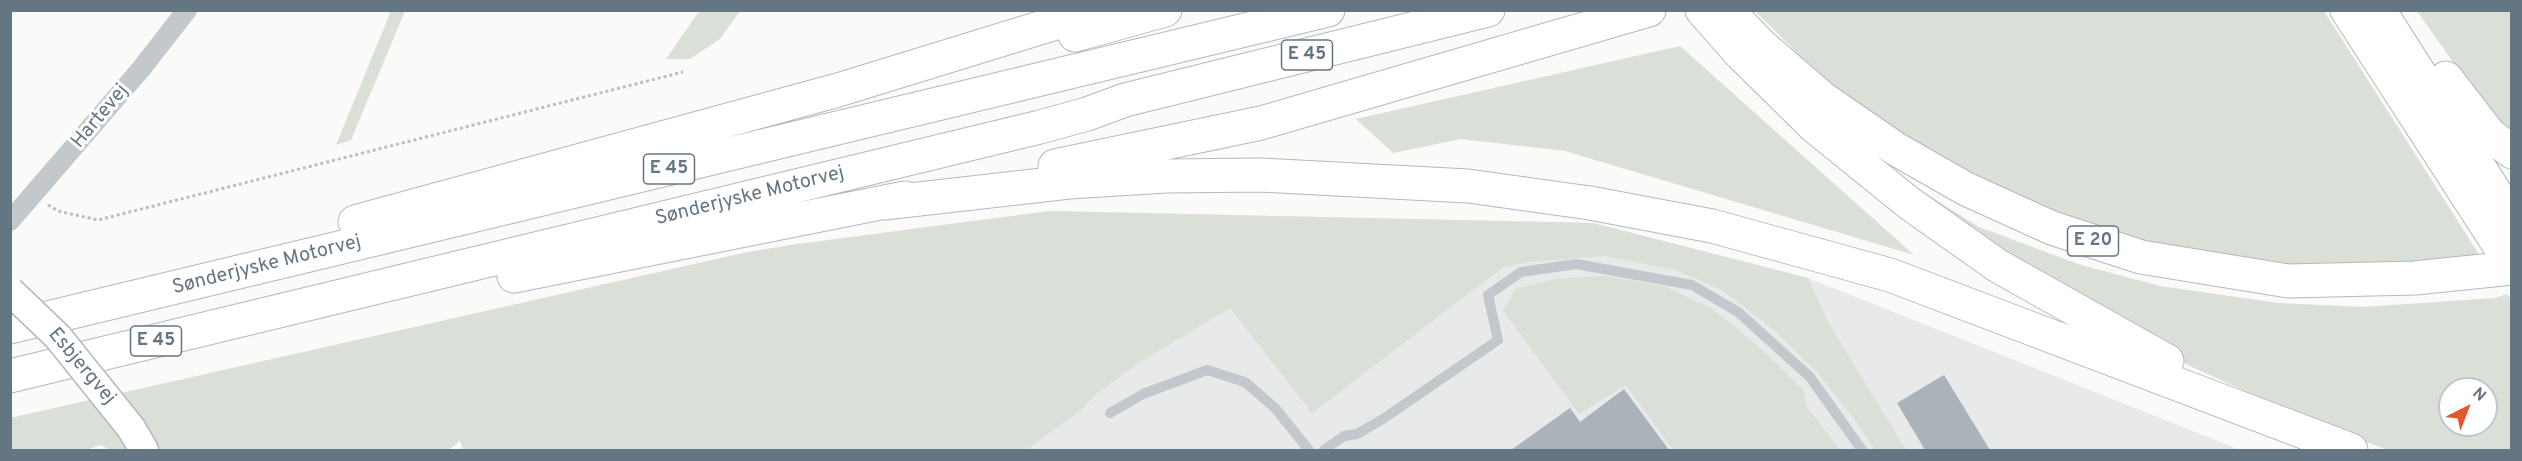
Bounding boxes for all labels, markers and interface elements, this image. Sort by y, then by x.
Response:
road number: E 45 [1282,40,1332,70]
street label: Hartevej [67,80,135,154]
road number: E 45 [644,154,694,184]
street label: Sønderjyske Motorvej [653,162,847,232]
road number: E 20 [2068,226,2118,256]
street label: Sønderjyske Motorvej [170,231,364,301]
street label: Esbjergvej [42,324,120,410]
road number: E 45 [130,326,182,356]
north arrow [2438,377,2498,437]
text: N [2468,384,2490,406]

